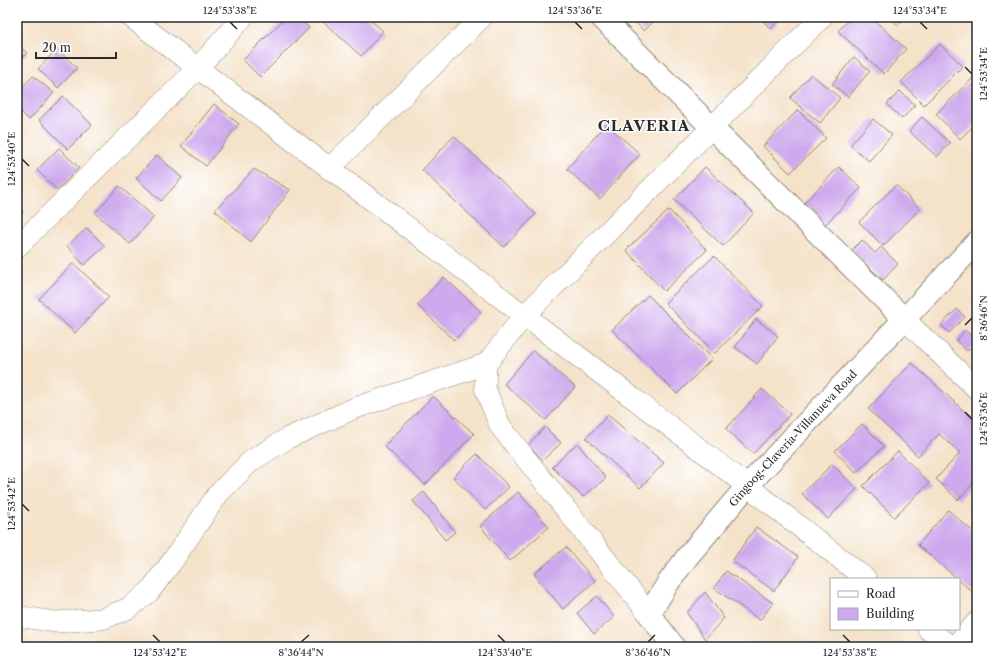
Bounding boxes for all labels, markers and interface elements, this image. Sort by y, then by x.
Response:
text: 124°53'38"E [203,4,257,17]
text: 124°53'36"E [548,4,602,17]
text: 124°53'34"E [893,4,947,17]
scale bar [36,34,116,60]
text: 20 m [42,40,71,55]
text: 124°53'34"E [977,47,990,101]
district label: CLAVERIA [598,116,690,135]
text: 124°53'40"E [5,132,18,186]
text: 8°36'46"N [977,295,990,341]
street label: Gingoog-Claveria-Villanueva Road [726,367,860,509]
text: 124°53'36"E [977,392,990,446]
text: 124°53'42"E [5,477,18,531]
legend [830,578,960,630]
text: Road [866,586,896,601]
text: Building [866,606,914,621]
text: 124°53'42"E [133,646,187,659]
text: 8°36'44"N [278,646,324,659]
text: 124°53'40"E [478,646,532,659]
text: 8°36'46"N [625,646,671,659]
text: 124°53'38"E [823,646,877,659]

